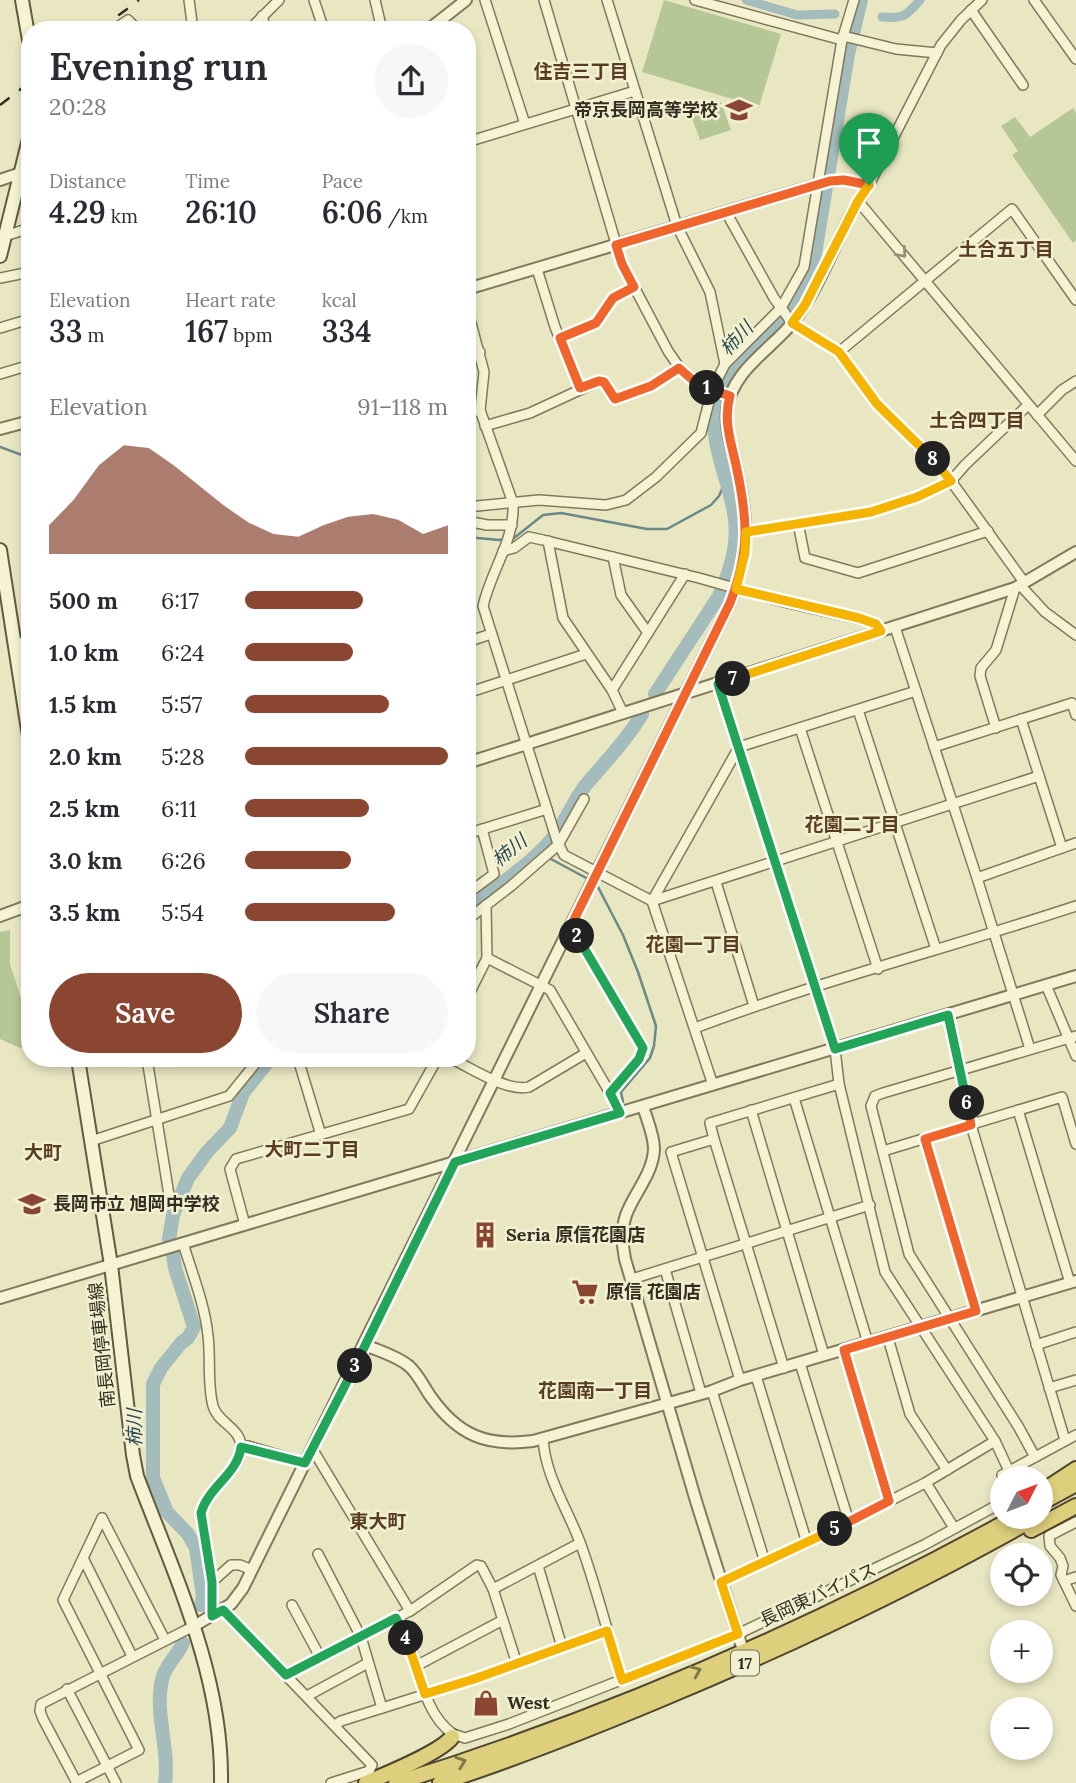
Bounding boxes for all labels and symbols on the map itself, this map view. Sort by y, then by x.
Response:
district label: 住吉三丁目 [533,59,629,83]
school or university icon: 帝京長岡高等学校 [724,95,754,125]
place label: 帝京長岡高等学校 [574,98,718,121]
pin [839,113,899,185]
district label: 土合五丁目 [958,237,1054,261]
one-way arrow [894,245,906,258]
water label: 柿川 [714,314,759,360]
pin: 1 [690,370,724,406]
district label: 土合四丁目 [929,408,1025,432]
pin: 8 [916,442,950,476]
pin: 7 [716,662,750,696]
district label: 花園二丁目 [804,812,900,836]
water label: 柿川 [487,827,533,871]
pin: 2 [560,918,594,954]
district label: 花園一丁目 [645,932,741,956]
pin: 6 [950,1086,984,1120]
district label: 大町二丁目 [264,1137,360,1161]
district label: 大町 [24,1140,62,1164]
school or university icon: 長岡市立 旭岡中学校 [17,1189,47,1219]
place label: 長岡市立 旭岡中学校 [53,1192,220,1215]
building icon: Seria 原信花園店 [470,1220,500,1250]
place label: Seria 原信花園店 [506,1223,645,1246]
supermarket icon: 原信 花園店 [570,1277,600,1307]
place label: 原信 花園店 [606,1280,701,1303]
street label: 南長岡停車場線 [83,1281,120,1409]
pin: 3 [338,1348,372,1384]
district label: 花園南一丁目 [538,1378,652,1402]
water label: 柿川 [122,1407,146,1447]
north arrow [990,1466,1054,1530]
district label: 東大町 [349,1509,407,1533]
pin: 5 [818,1512,852,1546]
street label: 長岡東バイパス [756,1558,880,1632]
pin: 4 [388,1620,424,1656]
road number: 17 [731,1651,759,1676]
one-way arrow [689,1665,701,1679]
shop icon: West [471,1688,501,1718]
place label: West [507,1691,550,1714]
one-way arrow [454,1756,467,1770]

